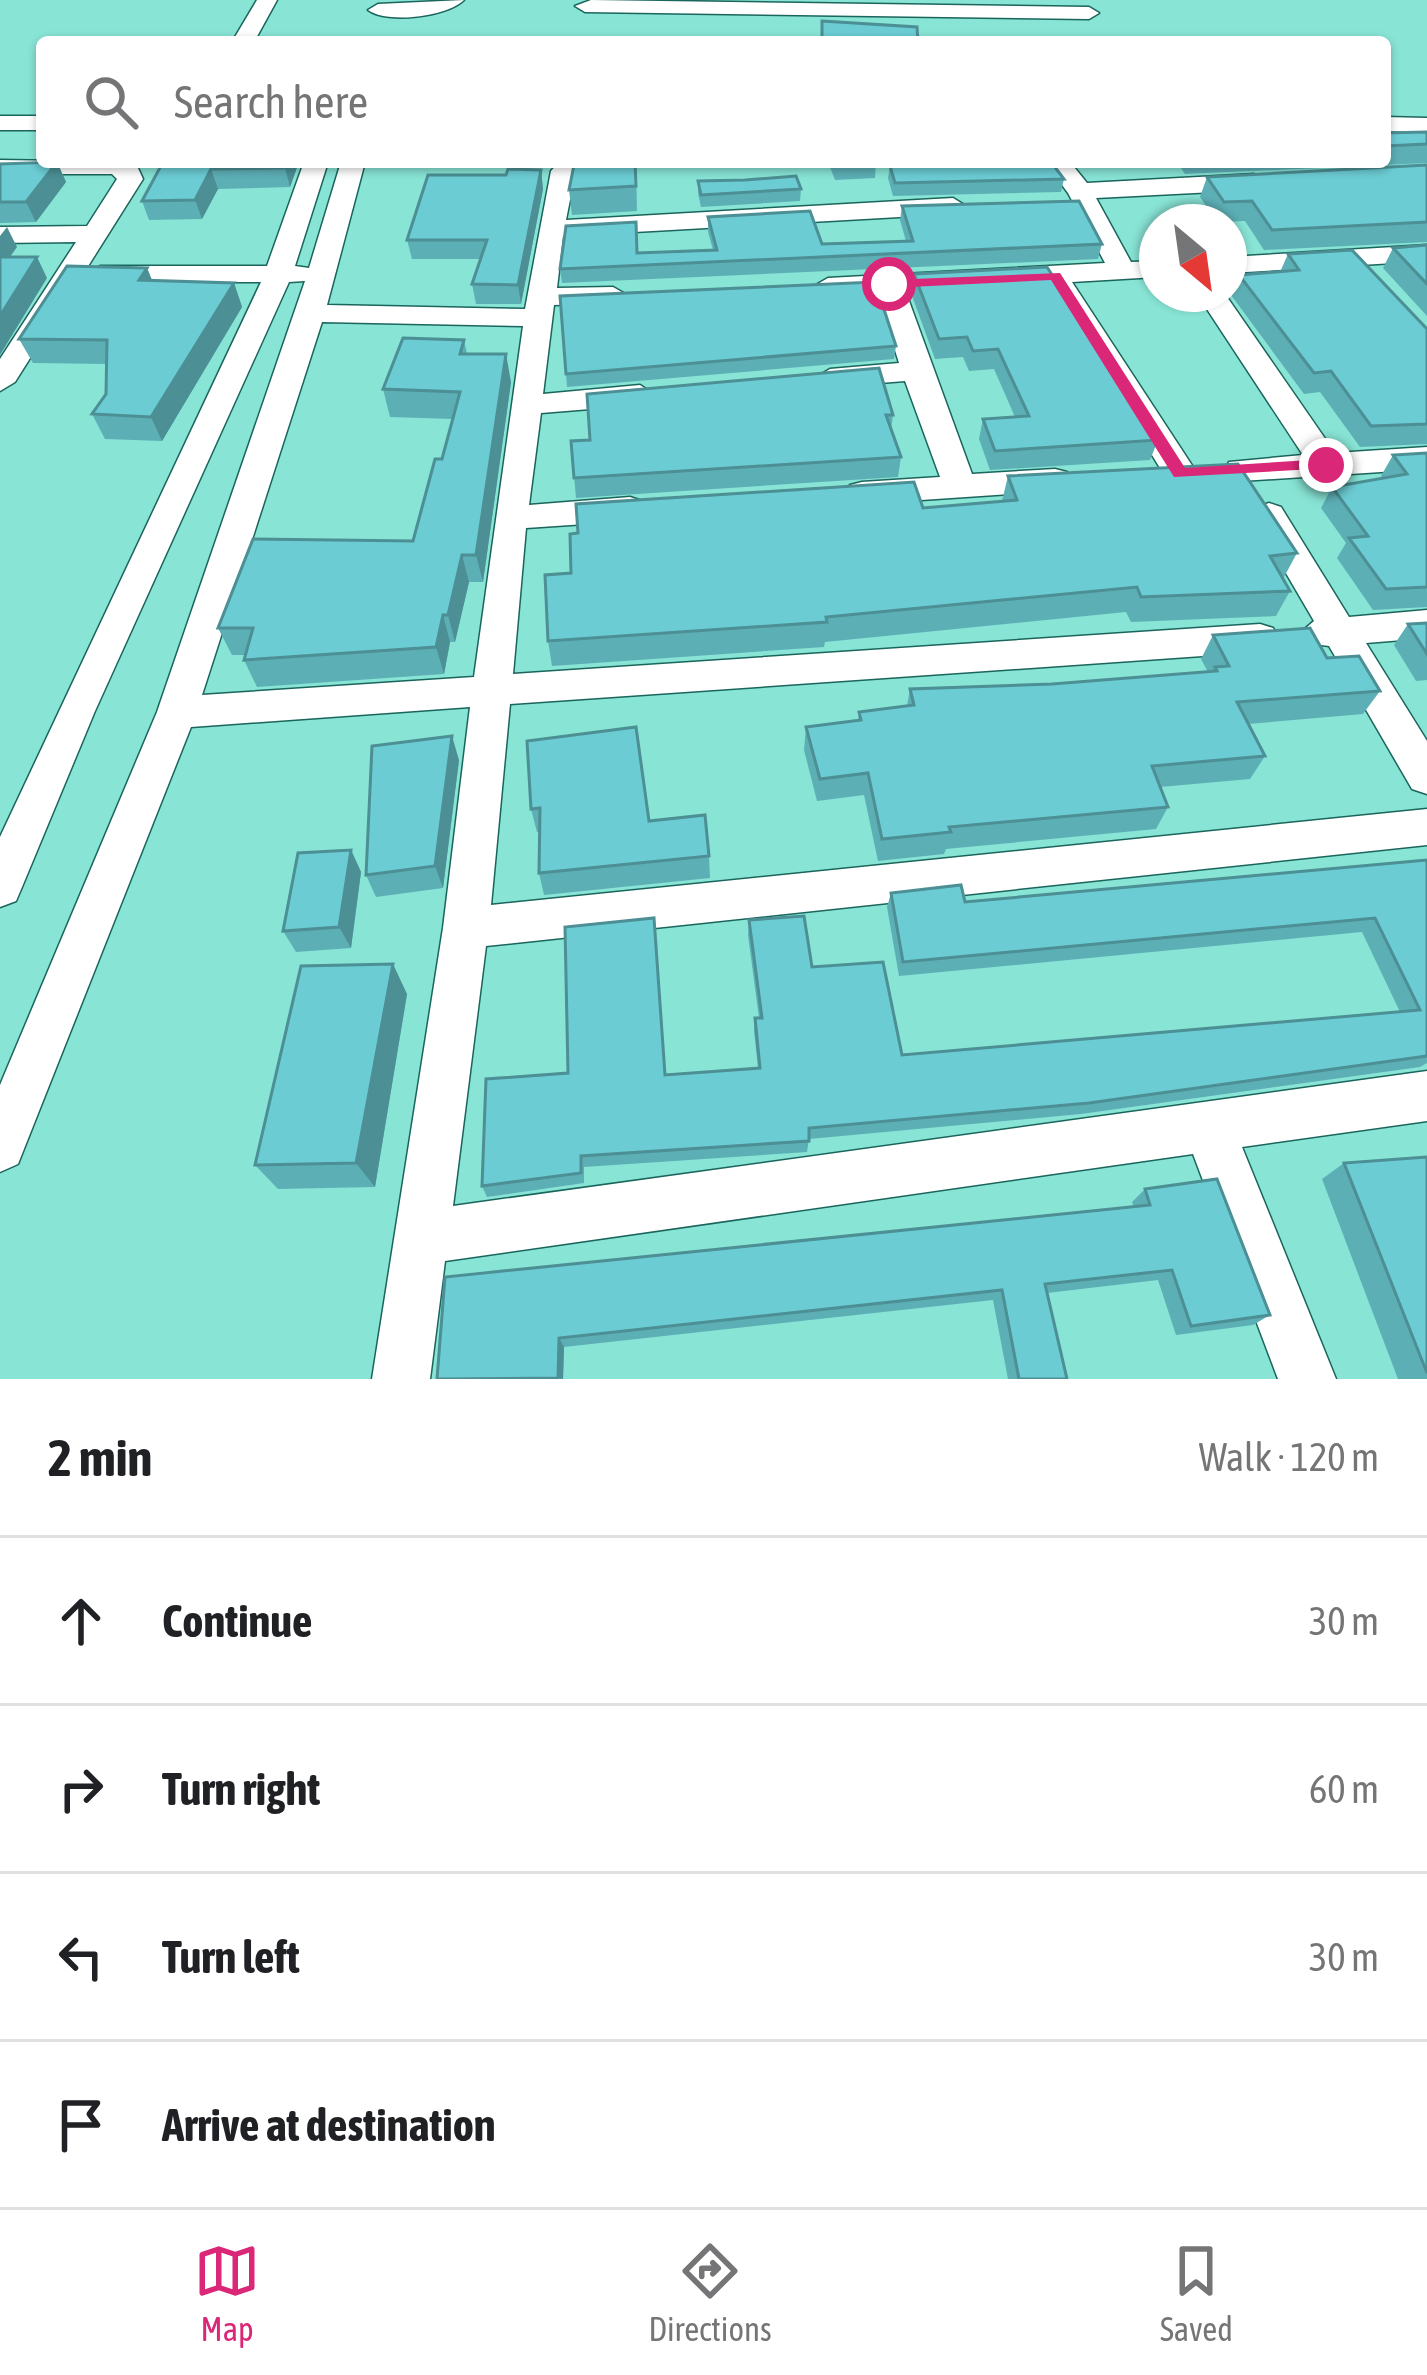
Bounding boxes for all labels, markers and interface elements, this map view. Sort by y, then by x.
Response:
search box [36,36,1391,168]
icon: search [78,69,144,135]
text: Search here [174,76,368,128]
north arrow [1139,204,1247,312]
route start [862,257,916,311]
route end [1299,438,1353,492]
text: 2 min [48,1428,152,1487]
text: Walk · 120 m [1199,1435,1379,1479]
icon: ahead [48,1588,114,1654]
text: Continue [162,1595,313,1647]
text: 30 m [1309,1599,1379,1643]
icon: right [48,1756,114,1822]
text: Turn right [162,1763,320,1815]
text: 60 m [1309,1767,1379,1811]
icon: left [48,1924,114,1990]
text: Turn left [162,1931,300,1983]
text: 30 m [1309,1935,1379,1979]
icon: arrive [48,2092,114,2158]
text: Arrive at destination [162,2099,496,2151]
tab: Map [194,2238,260,2348]
tab: Directions [648,2238,772,2348]
tab: Saved [1160,2238,1233,2348]

